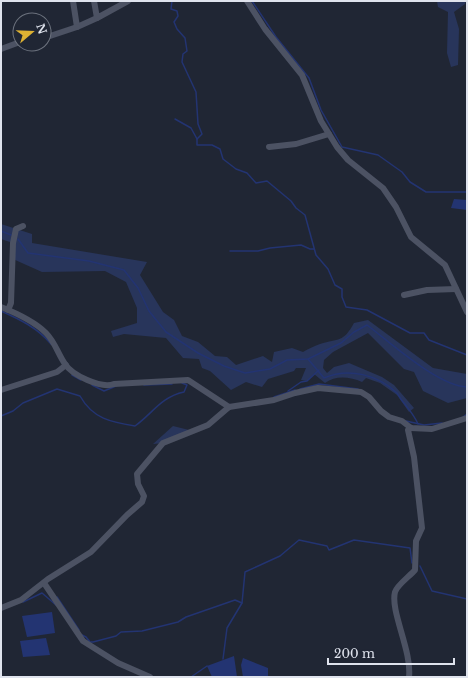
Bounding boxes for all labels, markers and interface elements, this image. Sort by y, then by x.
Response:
north arrow [12,12,52,52]
text: N [33,22,50,37]
scale bar [328,640,454,666]
text: 200 m [334,646,375,661]

